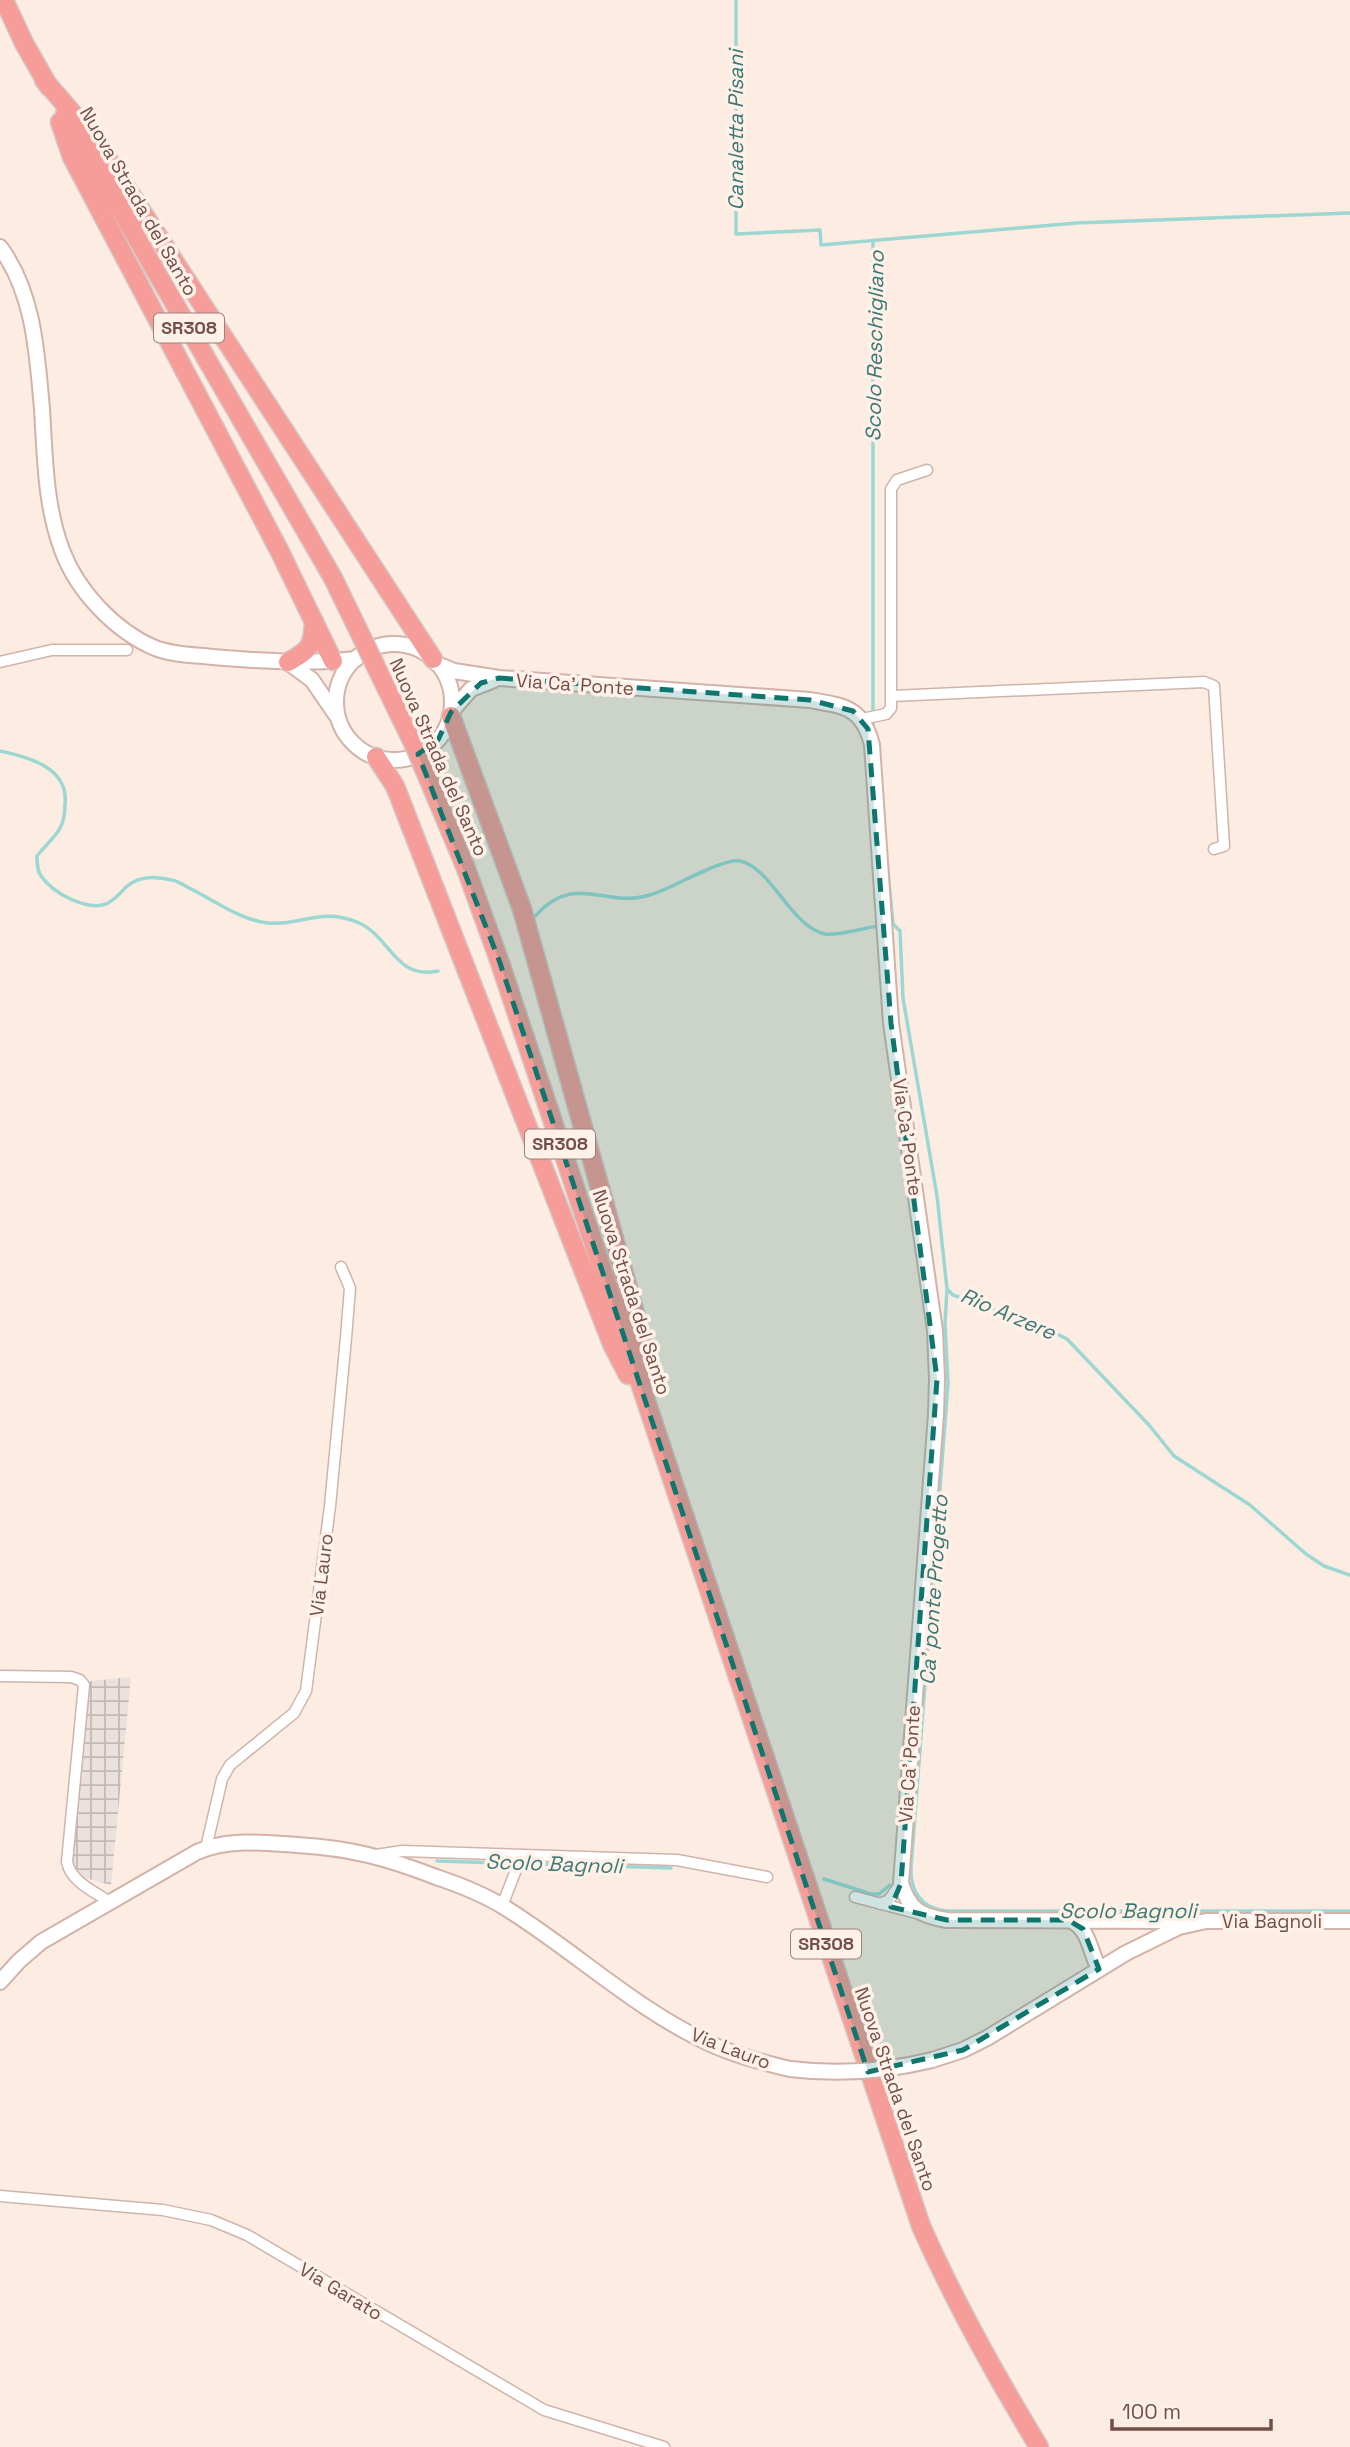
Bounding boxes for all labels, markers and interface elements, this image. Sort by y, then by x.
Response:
water label: Canaletta Pisani [722,47,749,210]
street label: Nuova Strada del Santo [74,102,203,300]
water label: Scolo Reschigliano [859,249,890,442]
road number: SR308 [154,314,224,342]
street label: Nuova Strada del Santo [384,654,494,860]
street label: Via Ca' Ponte [515,668,635,701]
street label: Via Ca' Ponte [887,1077,928,1197]
road number: SR308 [525,1129,595,1158]
street label: Nuova Strada del Santo [587,1186,677,1398]
water label: Rio Arzere [957,1281,1061,1346]
water label: Ca' ponte Progetto [913,1493,954,1686]
street label: Via Lauro [304,1532,339,1618]
street label: Via Ca' Ponte [893,1704,926,1824]
water label: Scolo Bagnoli [485,1848,626,1879]
water label: Scolo Bagnoli [1059,1897,1199,1924]
street label: Via Bagnoli [1222,1909,1322,1934]
road number: SR308 [791,1930,861,1958]
street label: Nuova Strada del Santo [849,1984,942,2195]
street label: Via Lauro [687,2022,774,2075]
street label: Via Garato [294,2257,387,2326]
scale bar [1112,2388,1271,2432]
text: 100 m [1122,2398,1181,2425]

